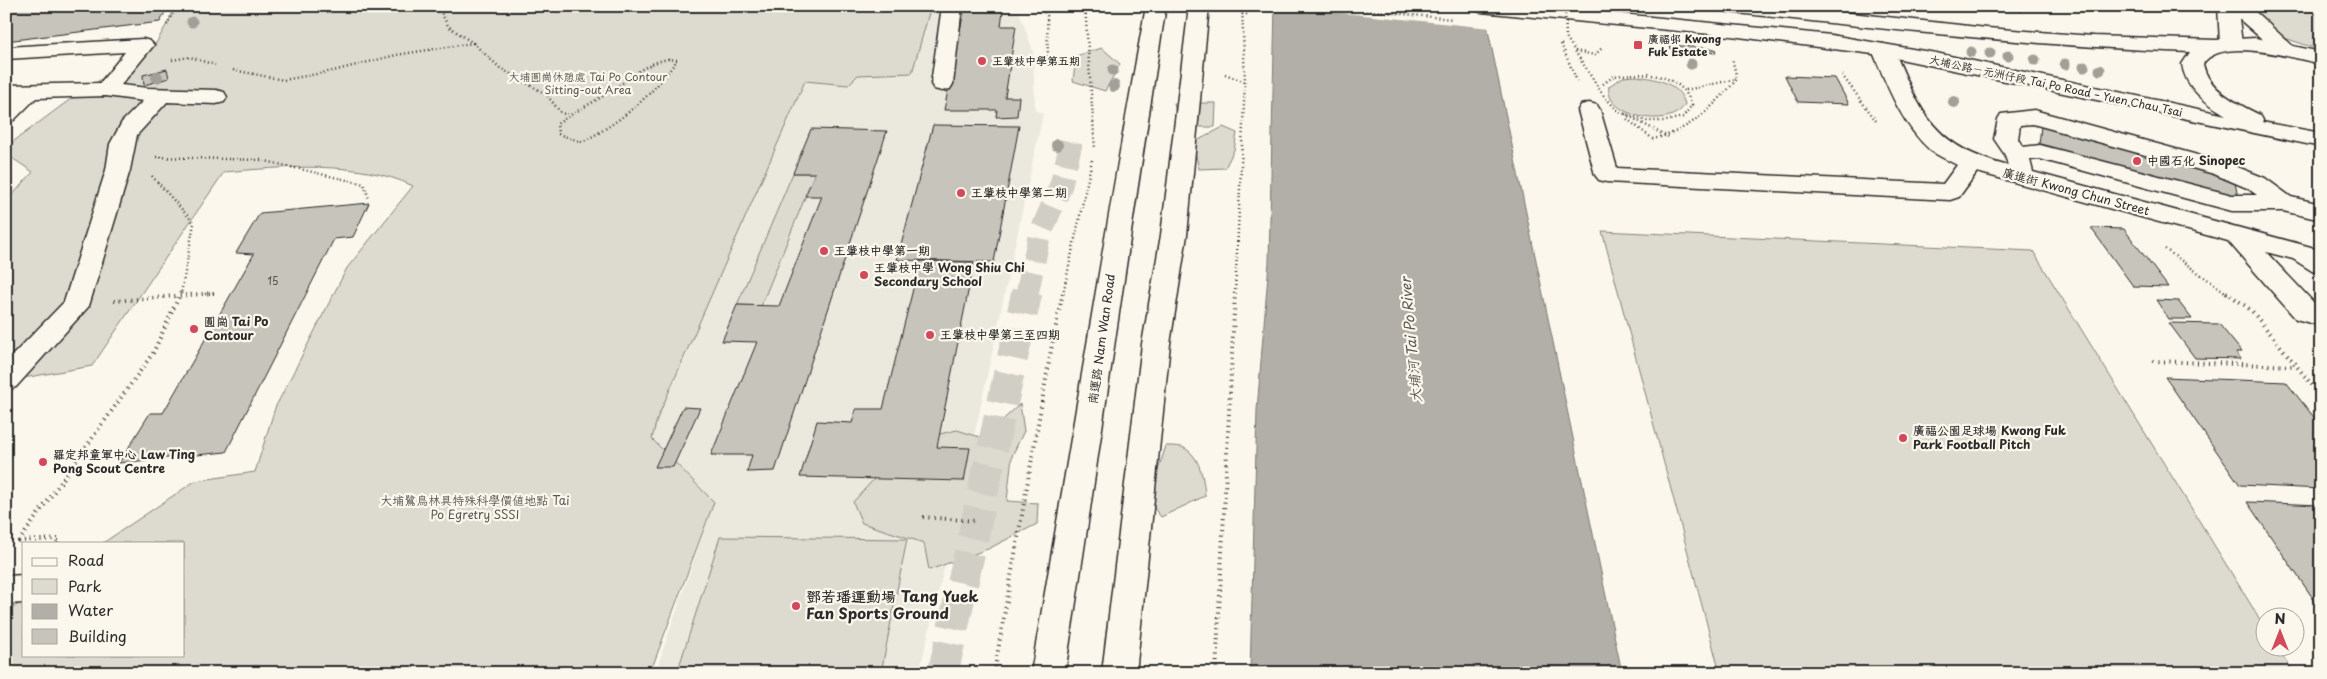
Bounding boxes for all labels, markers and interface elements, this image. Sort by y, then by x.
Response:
place label: 廣福邨 Kwong Fuk Estate [1648,30,1722,60]
marker: 廣福邨 Kwong Fuk Estate [1632,39,1644,51]
street label: 大埔公路－元洲仔段 Tai Po Road – Yuen Chau Tsai [1928,50,2184,121]
place label: 王肇枝中學第五期 [992,52,1080,69]
marker: 王肇枝中學第五期 [976,55,988,67]
park label: 大埔圓崗休憩處 Tai Po Contour Sitting-out Area [509,68,668,98]
place label: 中國石化 Sinopec [2147,151,2246,169]
marker: 中國石化 Sinopec [2131,155,2143,167]
street label: 廣進街 Kwong Chun Street [2001,163,2152,219]
place label: 王肇枝中學第二期 [971,183,1067,201]
marker: 王肇枝中學第二期 [955,187,967,199]
place label: 王肇枝中學第一期 [834,241,930,259]
marker: 王肇枝中學第一期 [818,245,830,257]
place label: 王肇枝中學 Wong Shiu Chi Secondary School [874,258,1025,290]
marker: 王肇枝中學 Wong Shiu Chi Secondary School [858,269,870,281]
house number: 15 [268,273,278,288]
street label: 南運路 Nam Wan Road [1083,273,1119,405]
water label: 大埔河 Tai Po River [1394,275,1426,404]
place label: 圓崗 Tai Po Contour [204,312,268,344]
marker: 圓崗 Tai Po Contour [188,323,200,335]
place label: 王肇枝中學第三至四期 [940,325,1060,343]
marker: 王肇枝中學第三至四期 [924,329,936,341]
place label: 廣福公園足球場 Kwong Fuk Park Football Pitch [1913,421,2066,453]
marker: 廣福公園足球場 Kwong Fuk Park Football Pitch [1897,432,1909,444]
place label: 羅定邦童軍中心 Law Ting Pong Scout Centre [53,445,195,477]
marker: 羅定邦童軍中心 Law Ting Pong Scout Centre [37,456,49,468]
park label: 大埔鷺鳥林具特殊科學價值地點 Tai Po Egretry SSSI [380,491,570,523]
legend [22,542,185,656]
text: Road [68,548,104,571]
text: Park [68,574,102,597]
place label: 鄧若璠運動場 Tang Yuek Fan Sports Ground [806,584,979,624]
text: Water [68,598,113,621]
marker: 鄧若璠運動場 Tang Yuek Fan Sports Ground [790,600,802,612]
north arrow [2254,606,2304,656]
text: N [2274,608,2286,629]
text: Building [68,624,127,647]

